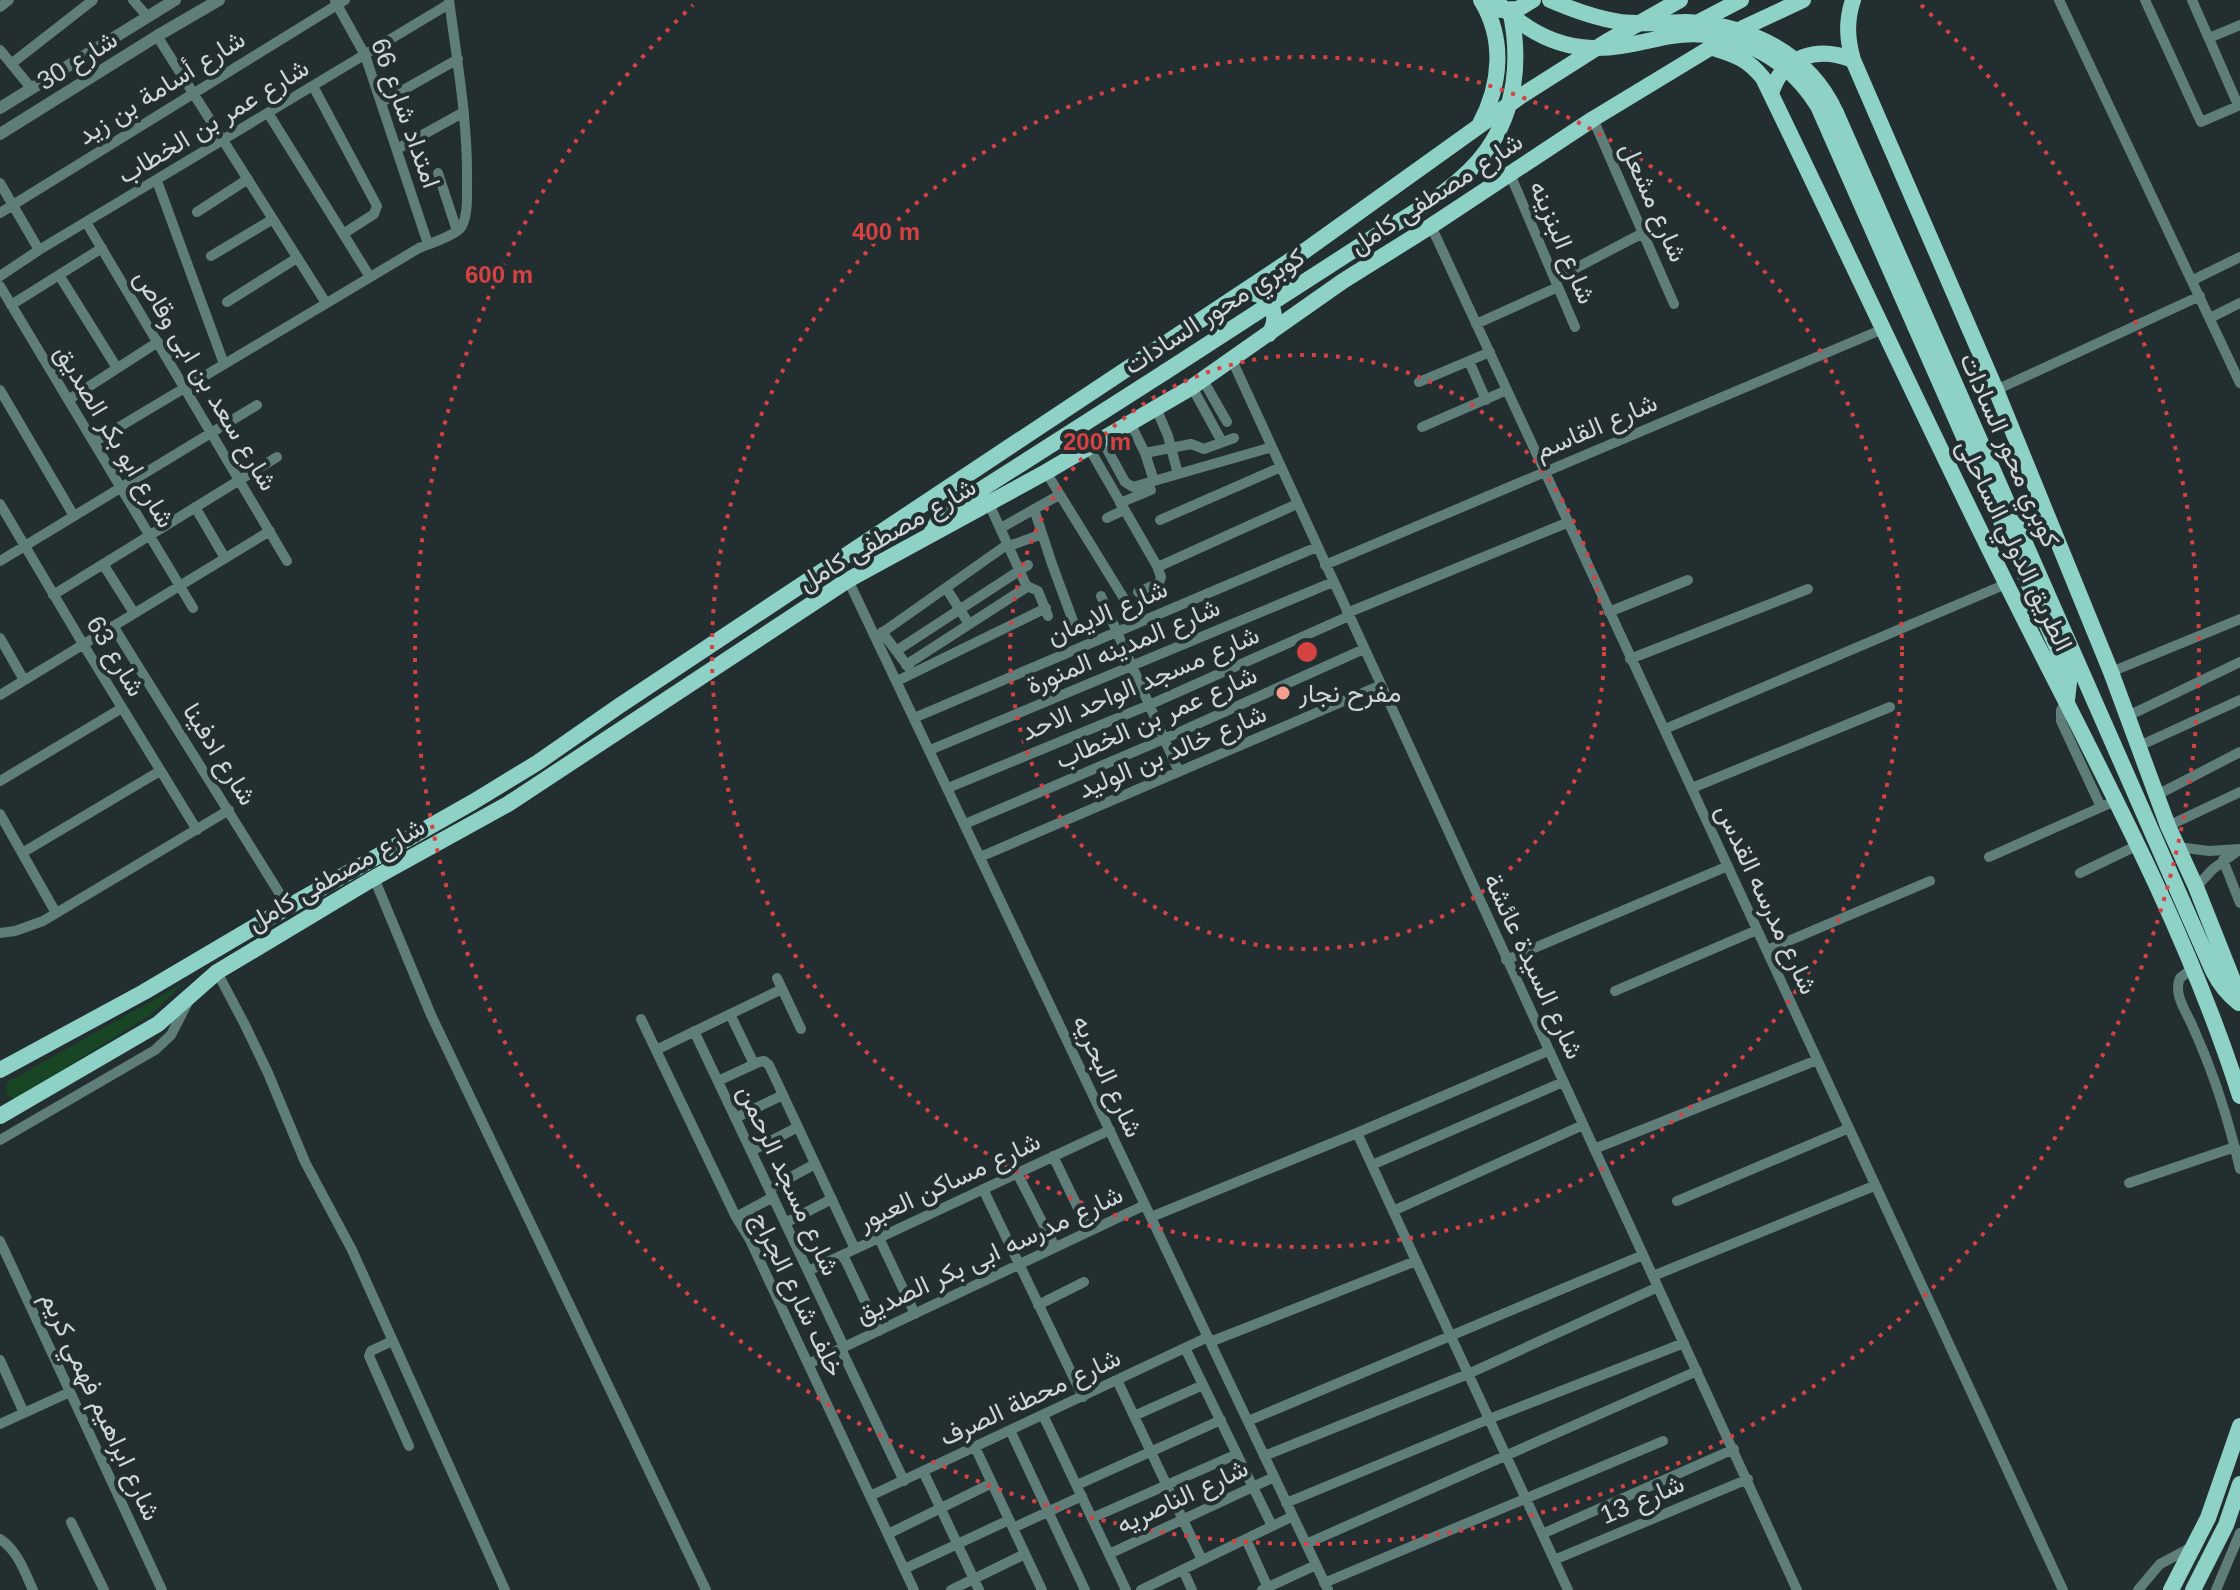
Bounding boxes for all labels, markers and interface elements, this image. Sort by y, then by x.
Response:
street label: شارع أسامة بن زيد [72,23,252,153]
street label: شارع 30 [32,24,124,99]
street label: امتداد شارع 66 [362,34,447,193]
street label: شارع عمر بن الخطاب [112,52,315,192]
street label: شارع مصطفى كامل [1344,126,1530,263]
street label: شارع مشعل [1612,138,1694,268]
street label: شارع البنزينه [1521,176,1602,309]
text: 400 m [852,218,920,245]
street label: كوبري محور السادات [1118,241,1313,386]
text: 600 m [465,261,533,288]
street label: شارع سعد بن ابى وقاص [126,264,284,497]
street label: شارع ابو بكر الصديق [46,339,181,534]
street label: كوبري محور السادات [1948,348,2066,554]
street label: شارع القاسم [1530,387,1663,468]
text: 200 m [1063,428,1131,455]
street label: الطريق الدولي الساحلى [1945,434,2079,658]
street label: شارع مصطفى كامل [793,471,983,600]
street label: شارع الايمان [1042,573,1173,654]
street label: شارع المدينه المنورة [1022,592,1225,703]
street label: شارع 63 [78,610,152,703]
street label: شارع مسجد الواحد الاحد [1016,619,1265,750]
centre of rings [1293,638,1321,666]
street label: شارع عمر بن الخطاب [1051,659,1263,778]
place label: مفرح نجار [1298,678,1401,711]
marker: مفرح نجار [1274,684,1292,702]
street label: شارع ادفينا [174,697,263,812]
street label: شارع خالد بن الوليد [1073,698,1272,807]
street label: شارع مدرسه القدس [1707,799,1824,1000]
street label: شارع مصطفى كامل [242,811,432,940]
street label: شارع السيدة عائشة [1475,868,1590,1065]
street label: شارع البحريه [1064,1010,1149,1143]
street label: شارع مسجد الرحمن [729,1080,846,1281]
street label: شارع مساكن العبور [852,1126,1046,1239]
street label: شارع مدرسه ابى بكر الصديق [851,1179,1129,1332]
street label: خلف شارع الجراج [742,1207,851,1383]
street label: شارع ابراهيم فهمي كريم [29,1287,167,1528]
street label: شارع محطة الصرف [935,1342,1126,1455]
street label: شارع الناصريه [1111,1452,1254,1542]
street label: شارع 13 [1595,1468,1690,1533]

